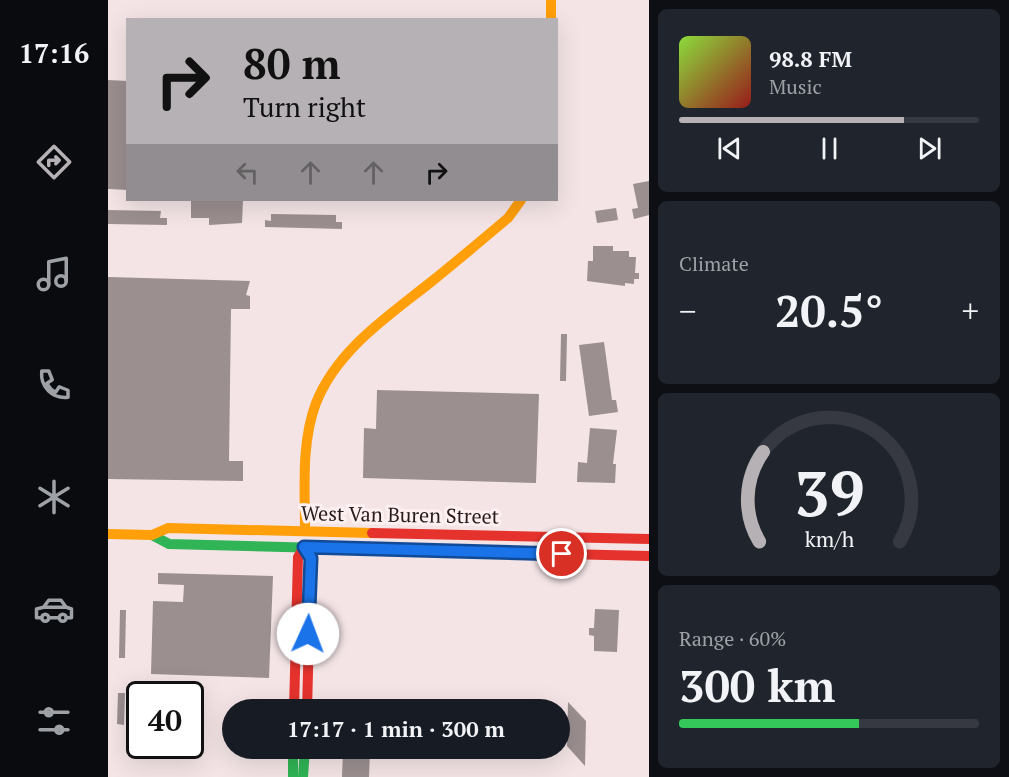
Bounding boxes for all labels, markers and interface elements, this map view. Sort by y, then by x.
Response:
text: 17:16 [19,35,89,71]
text: 80 m [243,35,341,91]
icon: right [144,42,222,120]
text: 98.8 FM [769,44,852,73]
text: Music [769,73,822,100]
text: Turn right [243,89,366,125]
icon: previous [713,132,746,165]
icon: pause [813,132,846,165]
icon: next [913,132,946,165]
icon: directions [33,141,75,183]
icon: left [231,156,264,189]
icon: ahead [294,156,327,189]
icon: ahead [357,156,390,189]
icon: right [420,156,453,189]
text: Climate [679,250,749,277]
icon: music [33,253,75,295]
text: 20.5° [775,280,883,340]
text: − [679,289,697,332]
text: + [961,289,979,332]
icon: phone [33,364,75,406]
text: 39 [794,451,864,534]
icon: climate [33,476,75,518]
street label: West Van Buren Street [301,499,500,530]
text: km/h [804,525,854,553]
pin [536,528,587,579]
icon: arrive [545,537,578,570]
icon: car [33,588,75,630]
position arrow [276,602,340,666]
text: Range · 60% [679,625,786,652]
text: 300 km [679,655,835,715]
speed limit sign: 40 [126,681,204,759]
icon: filters [33,700,75,742]
text: 17:17 · 1 min · 300 m [287,714,505,743]

